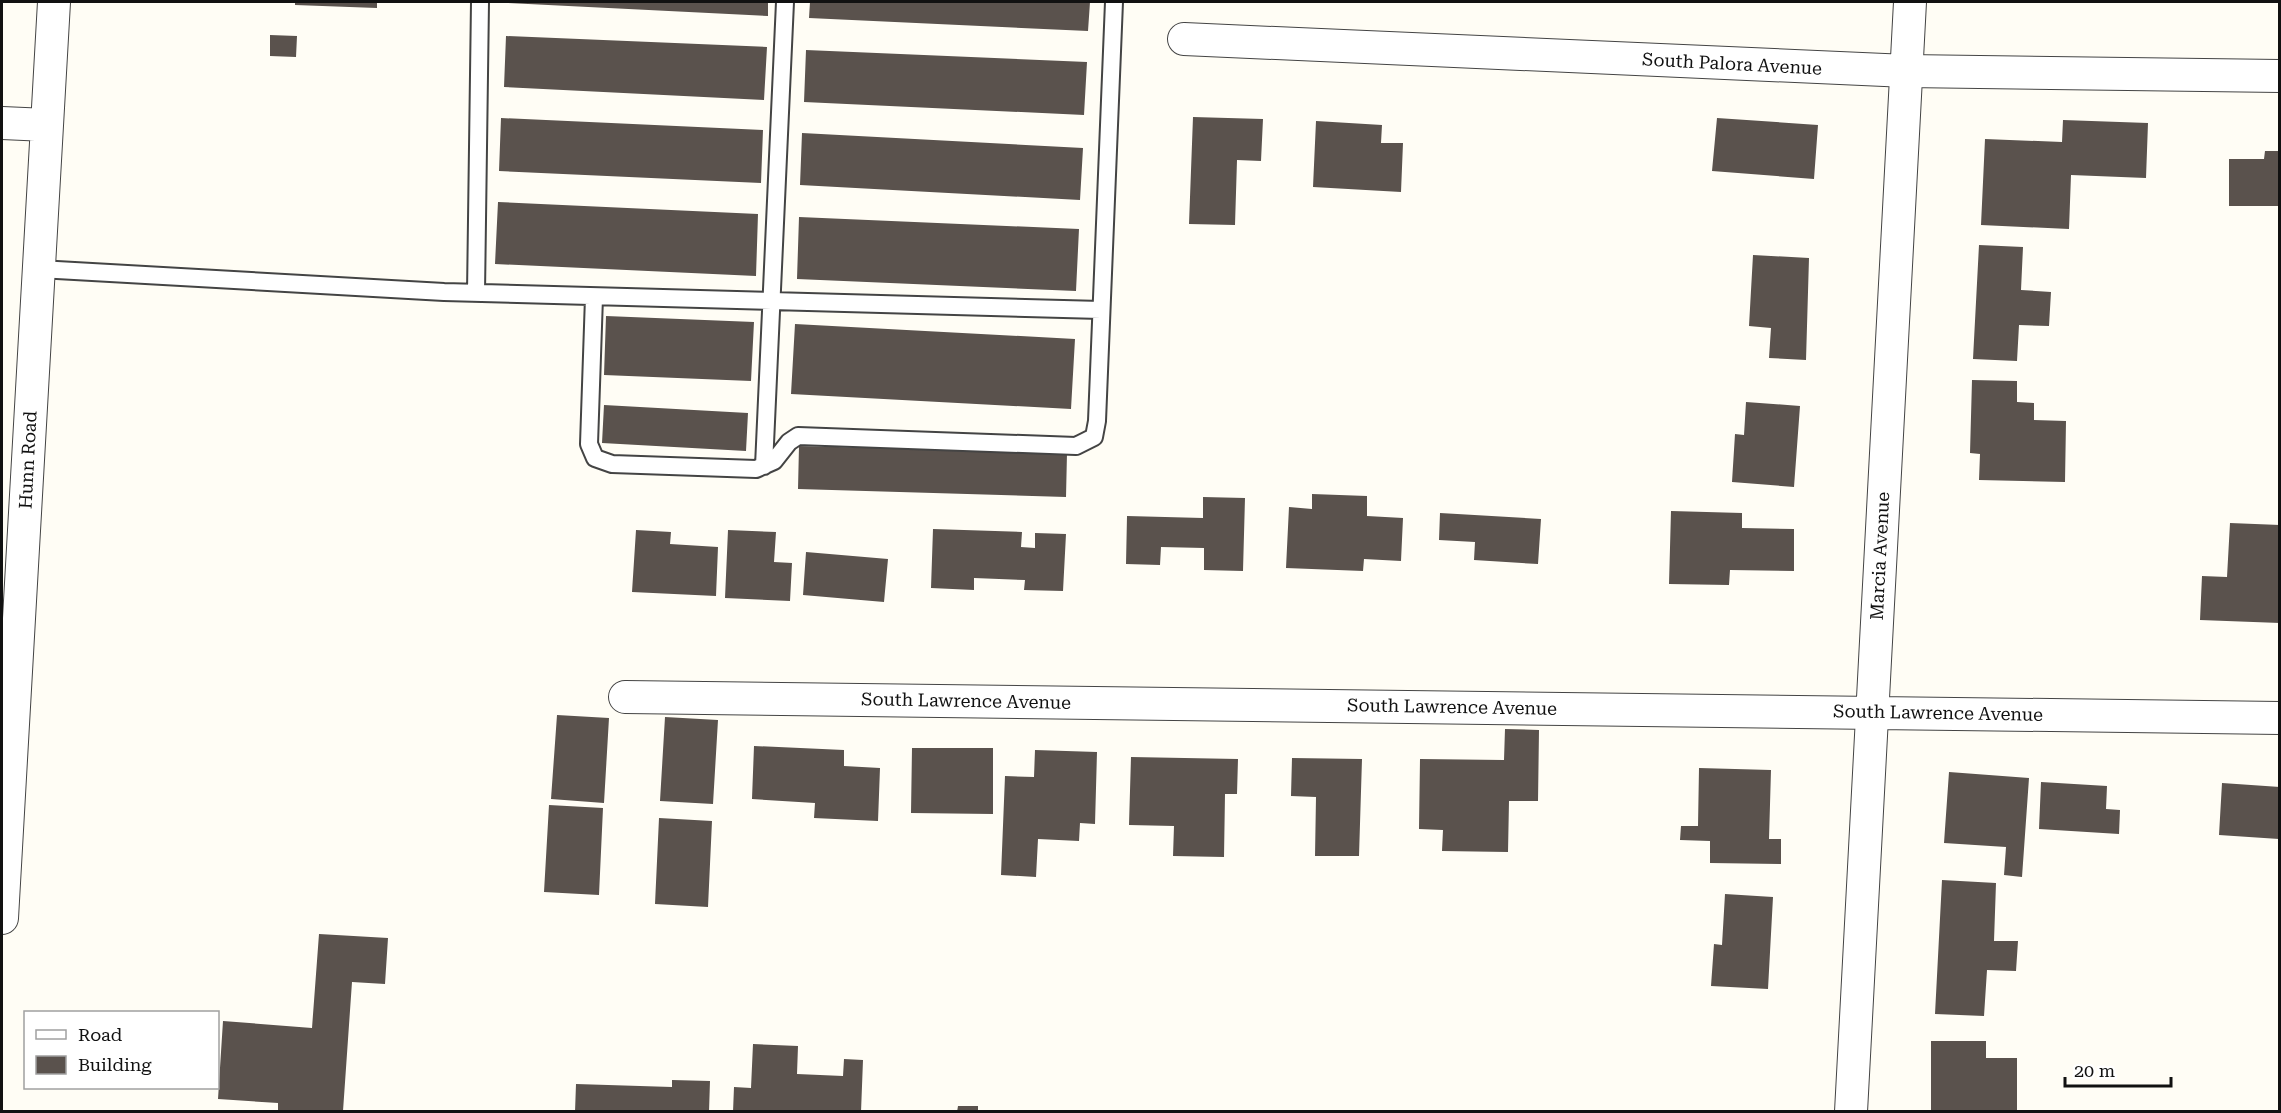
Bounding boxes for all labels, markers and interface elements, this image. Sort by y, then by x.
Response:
street label: South Palora Avenue [1642,48,1823,79]
street label: Hunn Road [14,410,41,510]
street label: Marcia Avenue [1866,491,1893,621]
street label: South Lawrence Avenue [861,688,1071,713]
street label: South Lawrence Avenue [1347,694,1557,719]
street label: South Lawrence Avenue [1833,700,2043,725]
legend [24,1011,219,1089]
text: Road [78,1024,123,1045]
scale bar [2065,1050,2172,1088]
text: Building [78,1054,152,1075]
text: 20 m [2074,1060,2115,1081]

